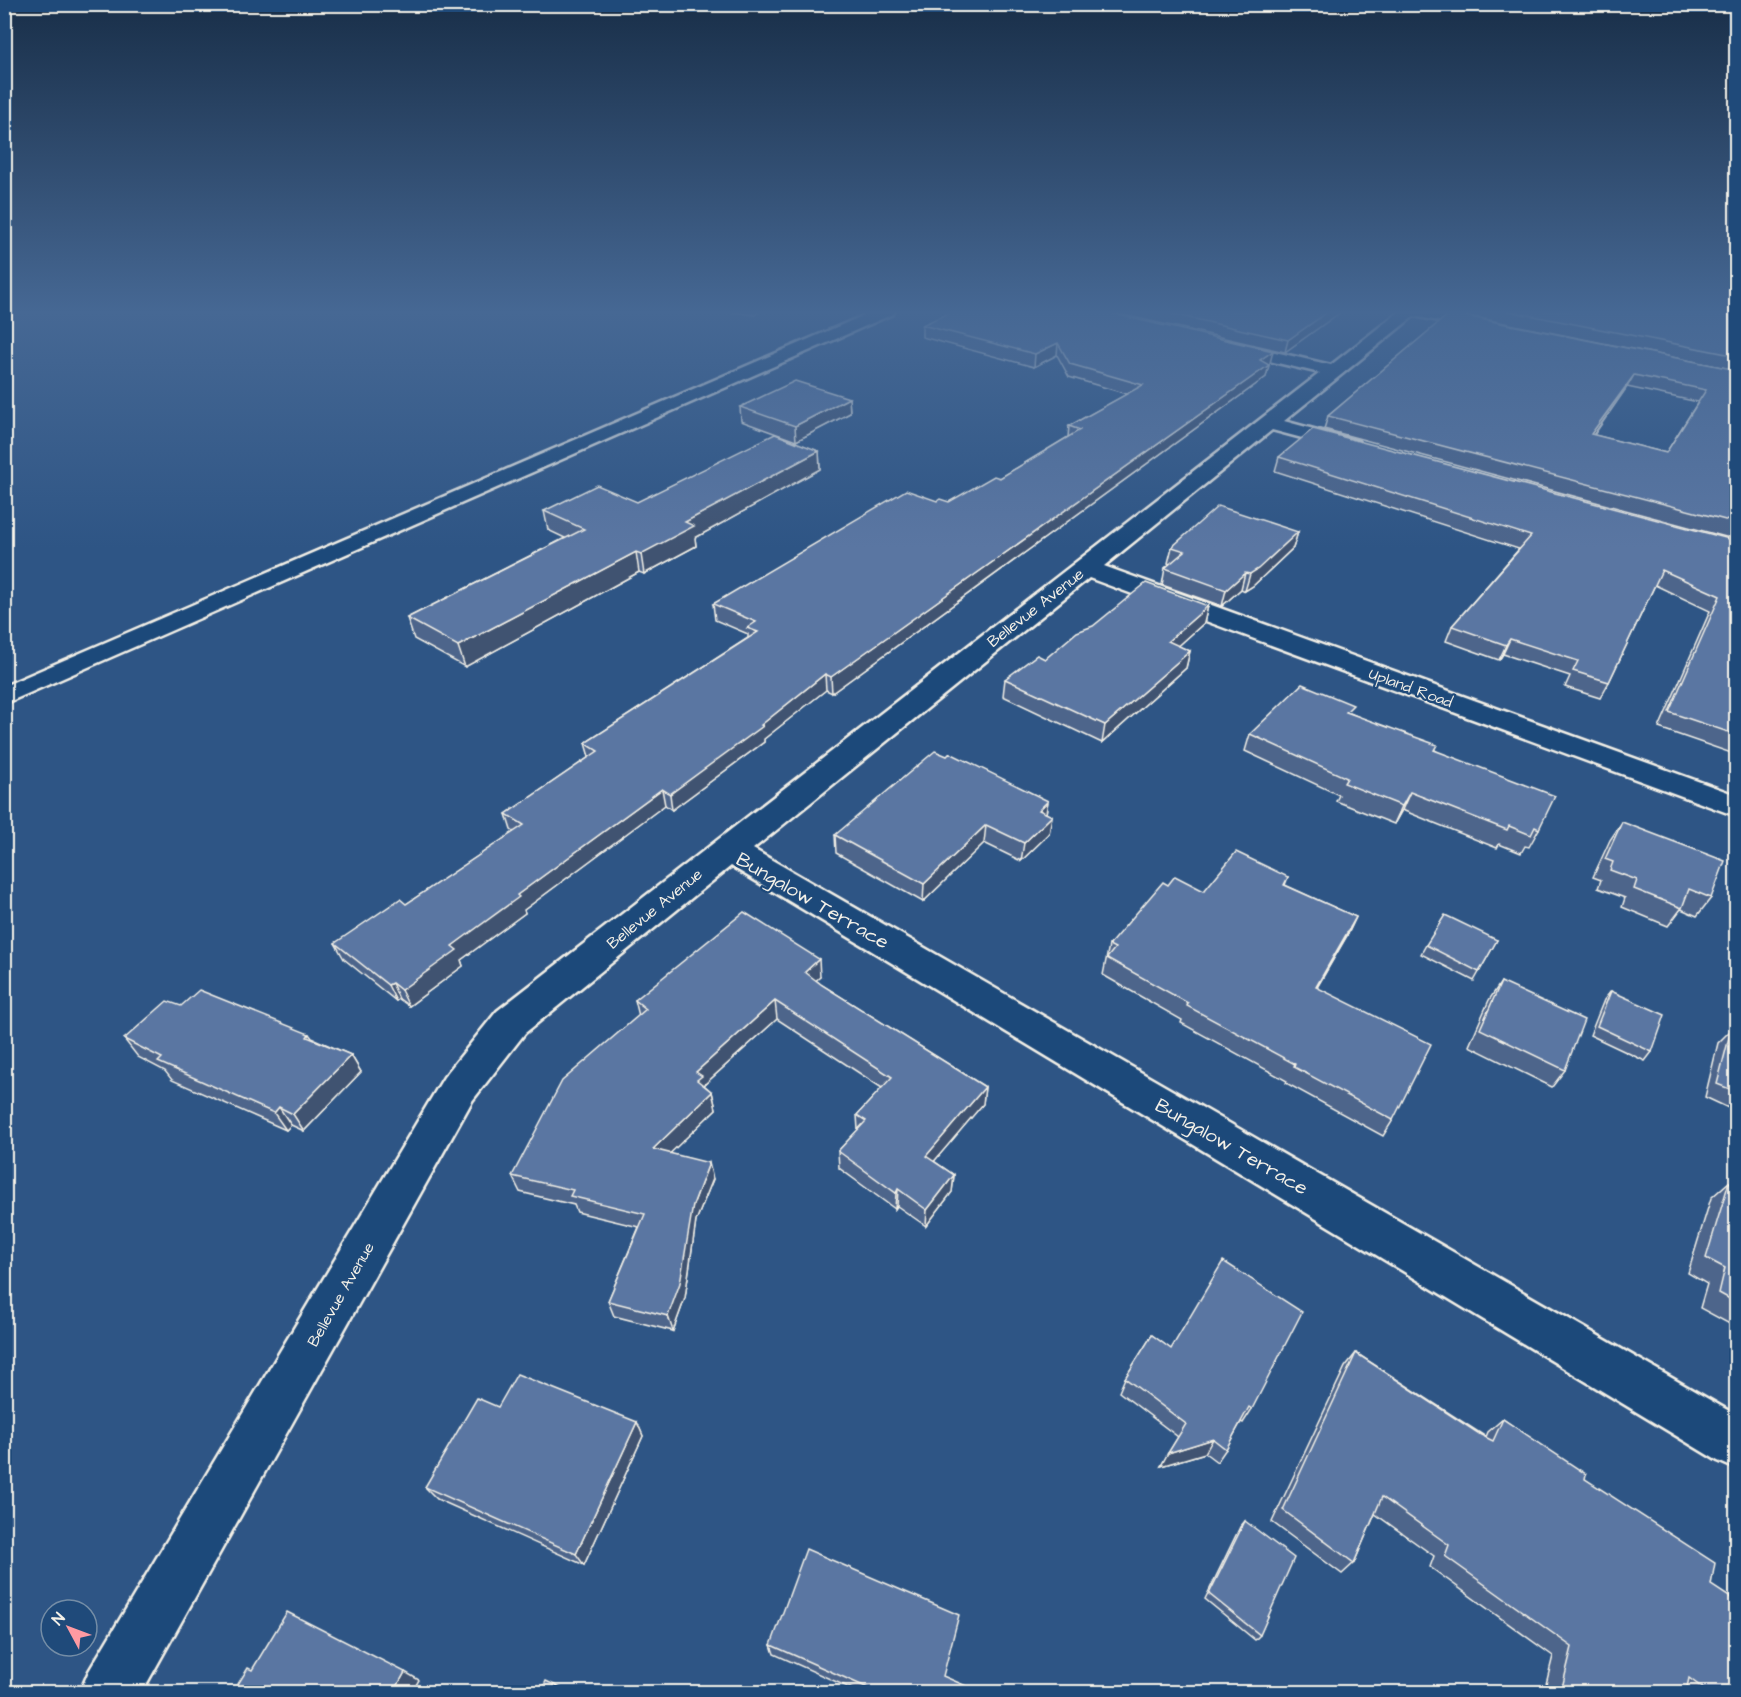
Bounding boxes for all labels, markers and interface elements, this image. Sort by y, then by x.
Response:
street label: Bellevue Avenue [983,563,1089,653]
street label: Upland Road [1366,663,1456,713]
street label: Bungalow Terrace [730,846,894,957]
street label: Bellevue Avenue [602,863,707,954]
street label: Bungalow Terrace [1149,1092,1313,1203]
street label: Bellevue Avenue [302,1238,380,1351]
north arrow [39,1598,99,1658]
text: N [47,1608,70,1630]

